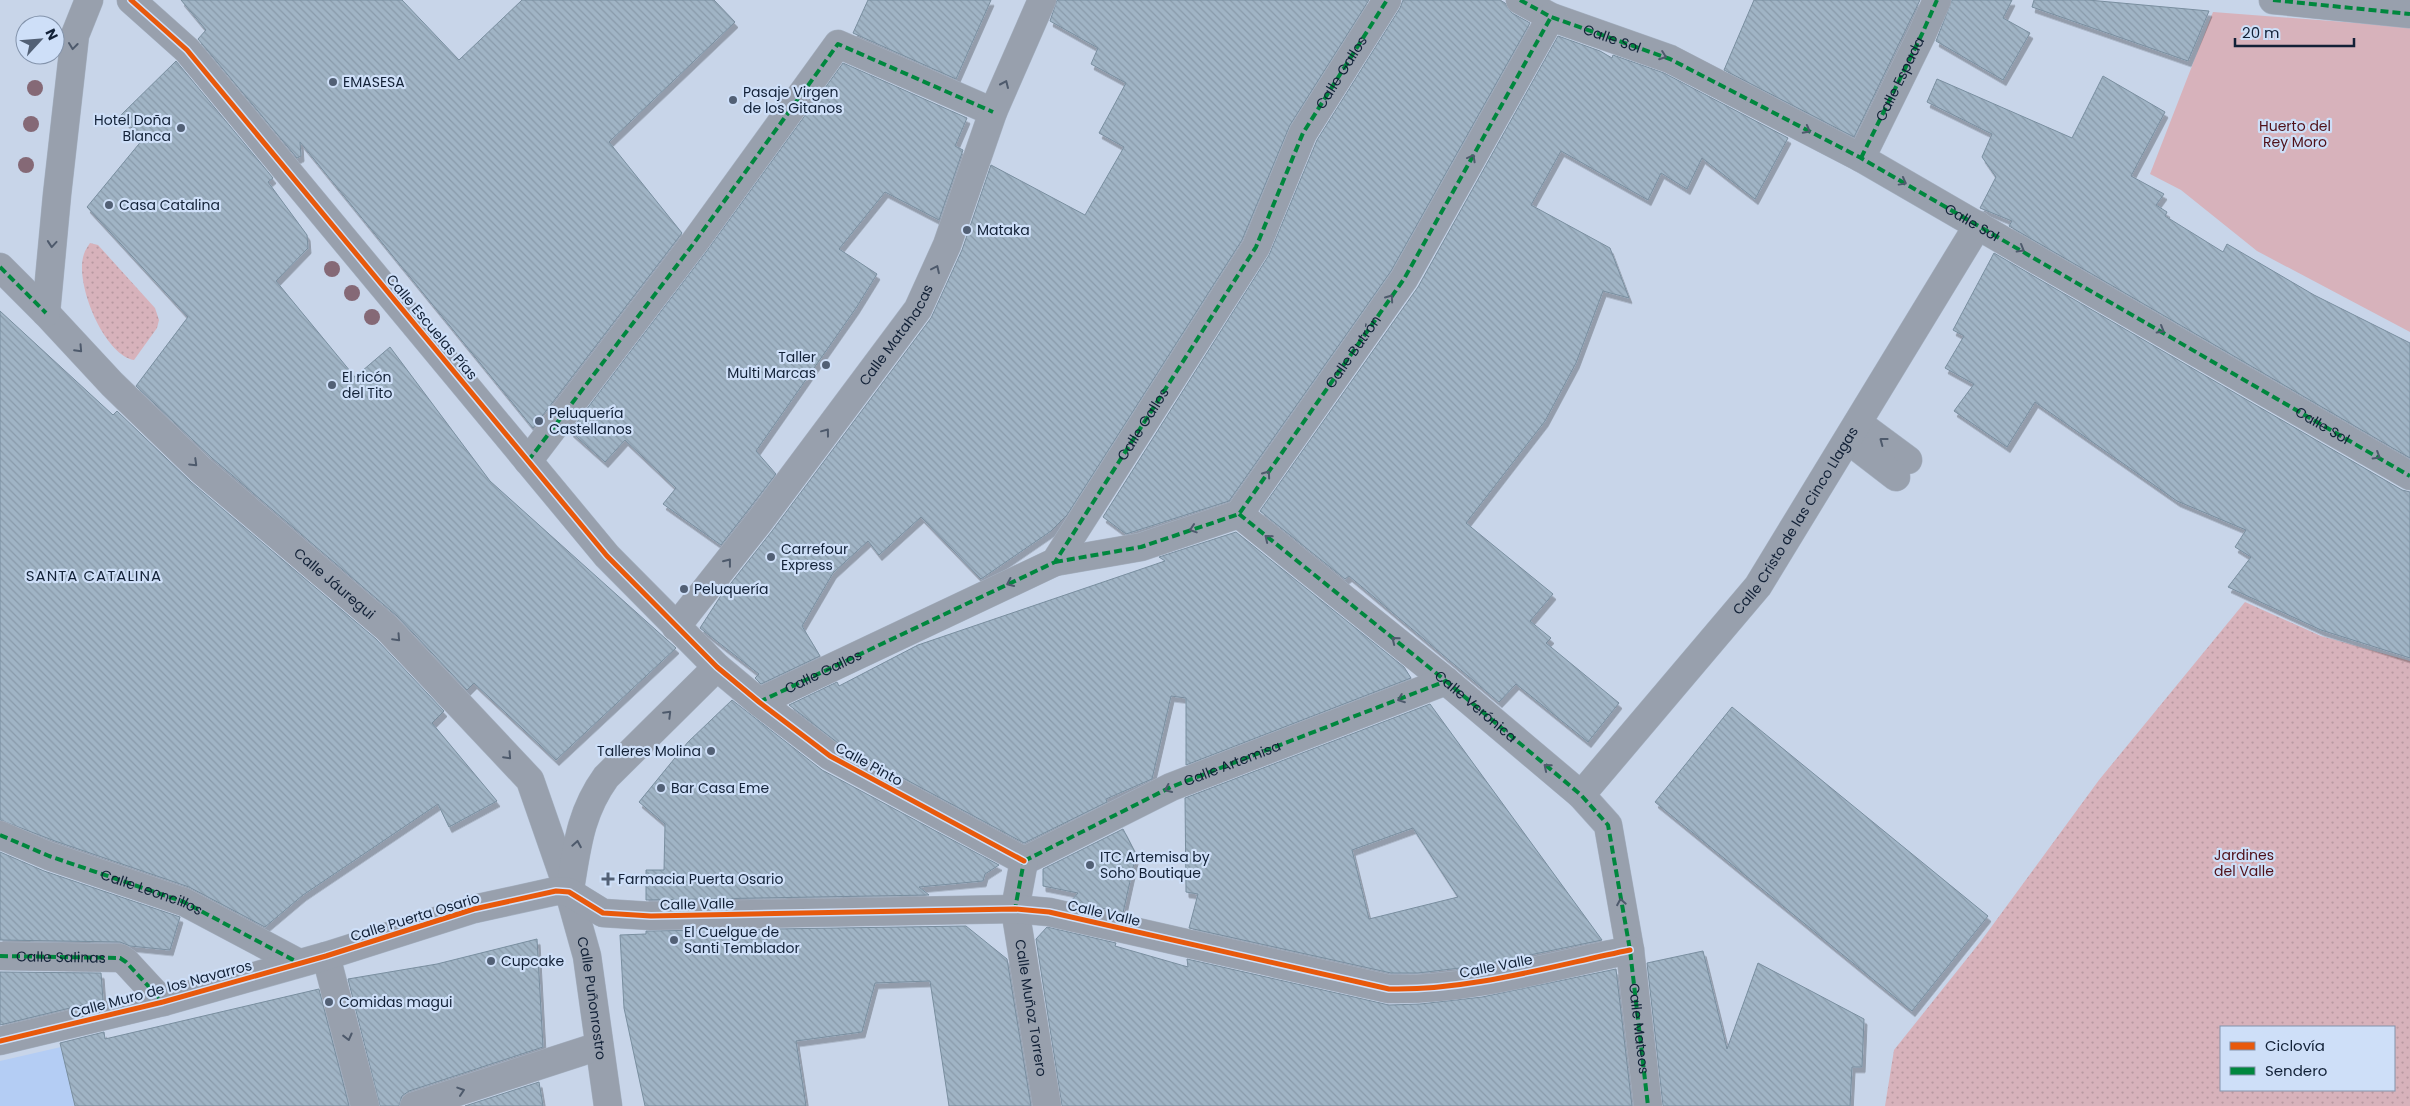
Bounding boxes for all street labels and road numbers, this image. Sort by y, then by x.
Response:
street label: Calle Sol [1580,19,1644,58]
street label: Calle Gallos [1311,32,1372,113]
street label: Calle Espada [1871,33,1929,125]
street label: Calle Sol [1941,199,2003,246]
street label: Calle Escuelas Pías [382,270,482,384]
street label: Calle Matahacas [854,281,938,390]
street label: Calle Butrón [1320,311,1386,392]
street label: Calle Gallos [1112,384,1174,465]
street label: Calle Sol [2291,402,2354,449]
street label: Calle Cristo de las Cinco Llagas [1728,423,1863,619]
street label: Calle Jáuregui [289,543,380,624]
street label: Calle Gallos [781,645,865,698]
street label: Calle Verónica [1430,666,1521,747]
street label: Calle Artemisa [1181,736,1284,791]
street label: Calle Pinto [832,737,906,791]
street label: Calle Leoncillos [98,864,206,920]
street label: Calle Puerta Osario [348,888,482,946]
street label: Calle Valle [660,893,735,915]
street label: Calle Valle [1066,895,1143,931]
street label: Calle Puñonrostro [572,934,611,1061]
street label: Calle Muñoz Torrero [1010,938,1052,1078]
street label: Calle Salinas [16,946,106,968]
street label: Calle Valle [1458,949,1535,983]
street label: Calle Muro de los Navarros [68,955,254,1023]
street label: Calle Mateos [1624,982,1654,1075]

